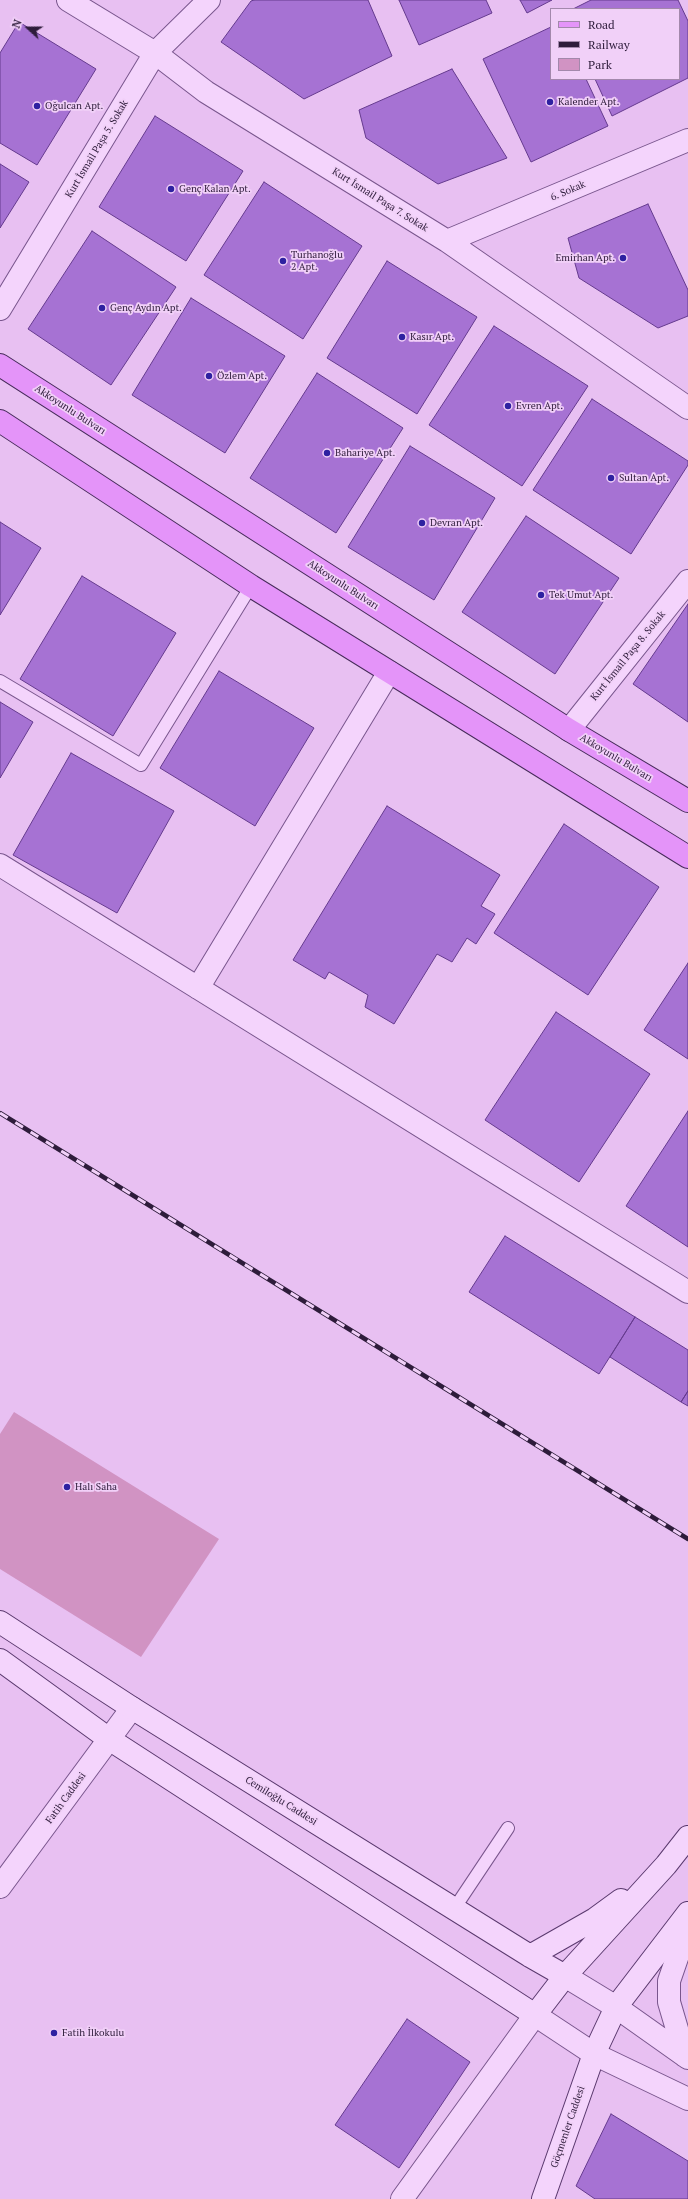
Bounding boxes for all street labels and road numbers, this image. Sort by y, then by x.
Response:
street label: Kurt İsmail Paşa 5. Sokak [63,98,131,200]
street label: Kurt İsmail Paşa 7. Sokak [330,166,430,234]
street label: 6. Sokak [549,178,587,204]
street label: Akkoyunlu Bulvarı [32,383,108,437]
street label: Akkoyunlu Bulvarı [305,558,381,612]
street label: Kurt İsmail Paşa 8. Sokak [588,609,668,703]
street label: Akkoyunlu Bulvarı [578,732,654,784]
street label: Fatih Caddesi [43,1770,89,1826]
street label: Cemiloğlu Caddesi [243,1774,319,1828]
street label: Göçmenler Caddesi [548,2084,588,2170]

